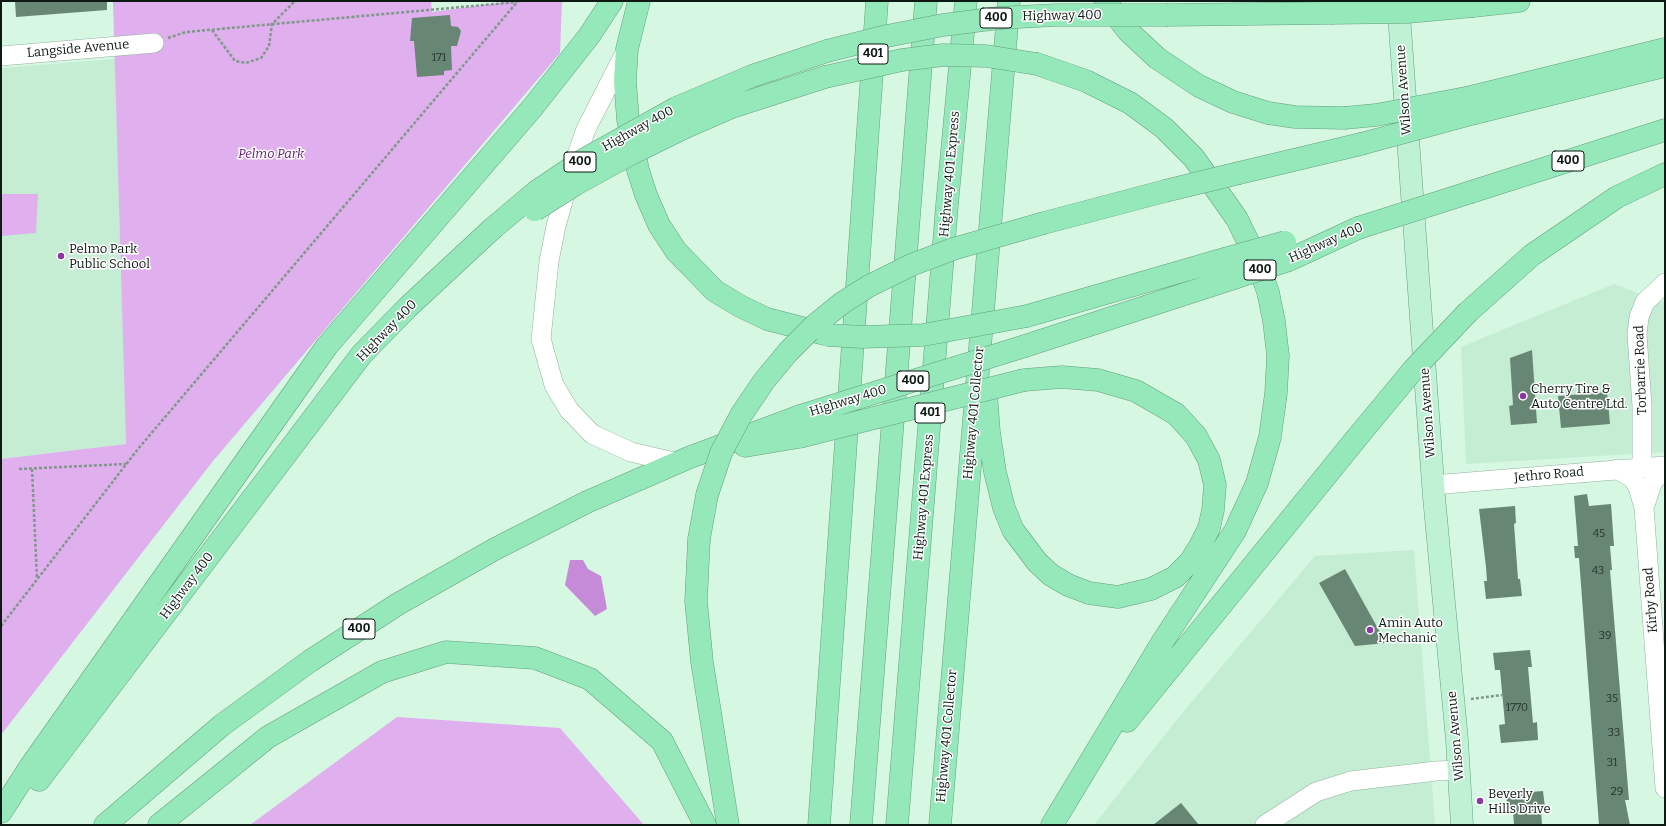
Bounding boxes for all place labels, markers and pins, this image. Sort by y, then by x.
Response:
place label: Pelmo Park Public School [69,241,150,272]
marker: Pelmo Park Public School [56,251,66,261]
place label: Cherry Tire & Auto Centre Ltd. [1531,381,1628,412]
marker: Cherry Tire & Auto Centre Ltd. [1518,391,1528,401]
place label: Amin Auto Mechanic [1378,615,1443,646]
marker: Amin Auto Mechanic [1365,625,1375,635]
place label: Beverly Hills Drive [1488,786,1551,817]
marker: Beverly Hills Drive [1475,796,1485,806]

